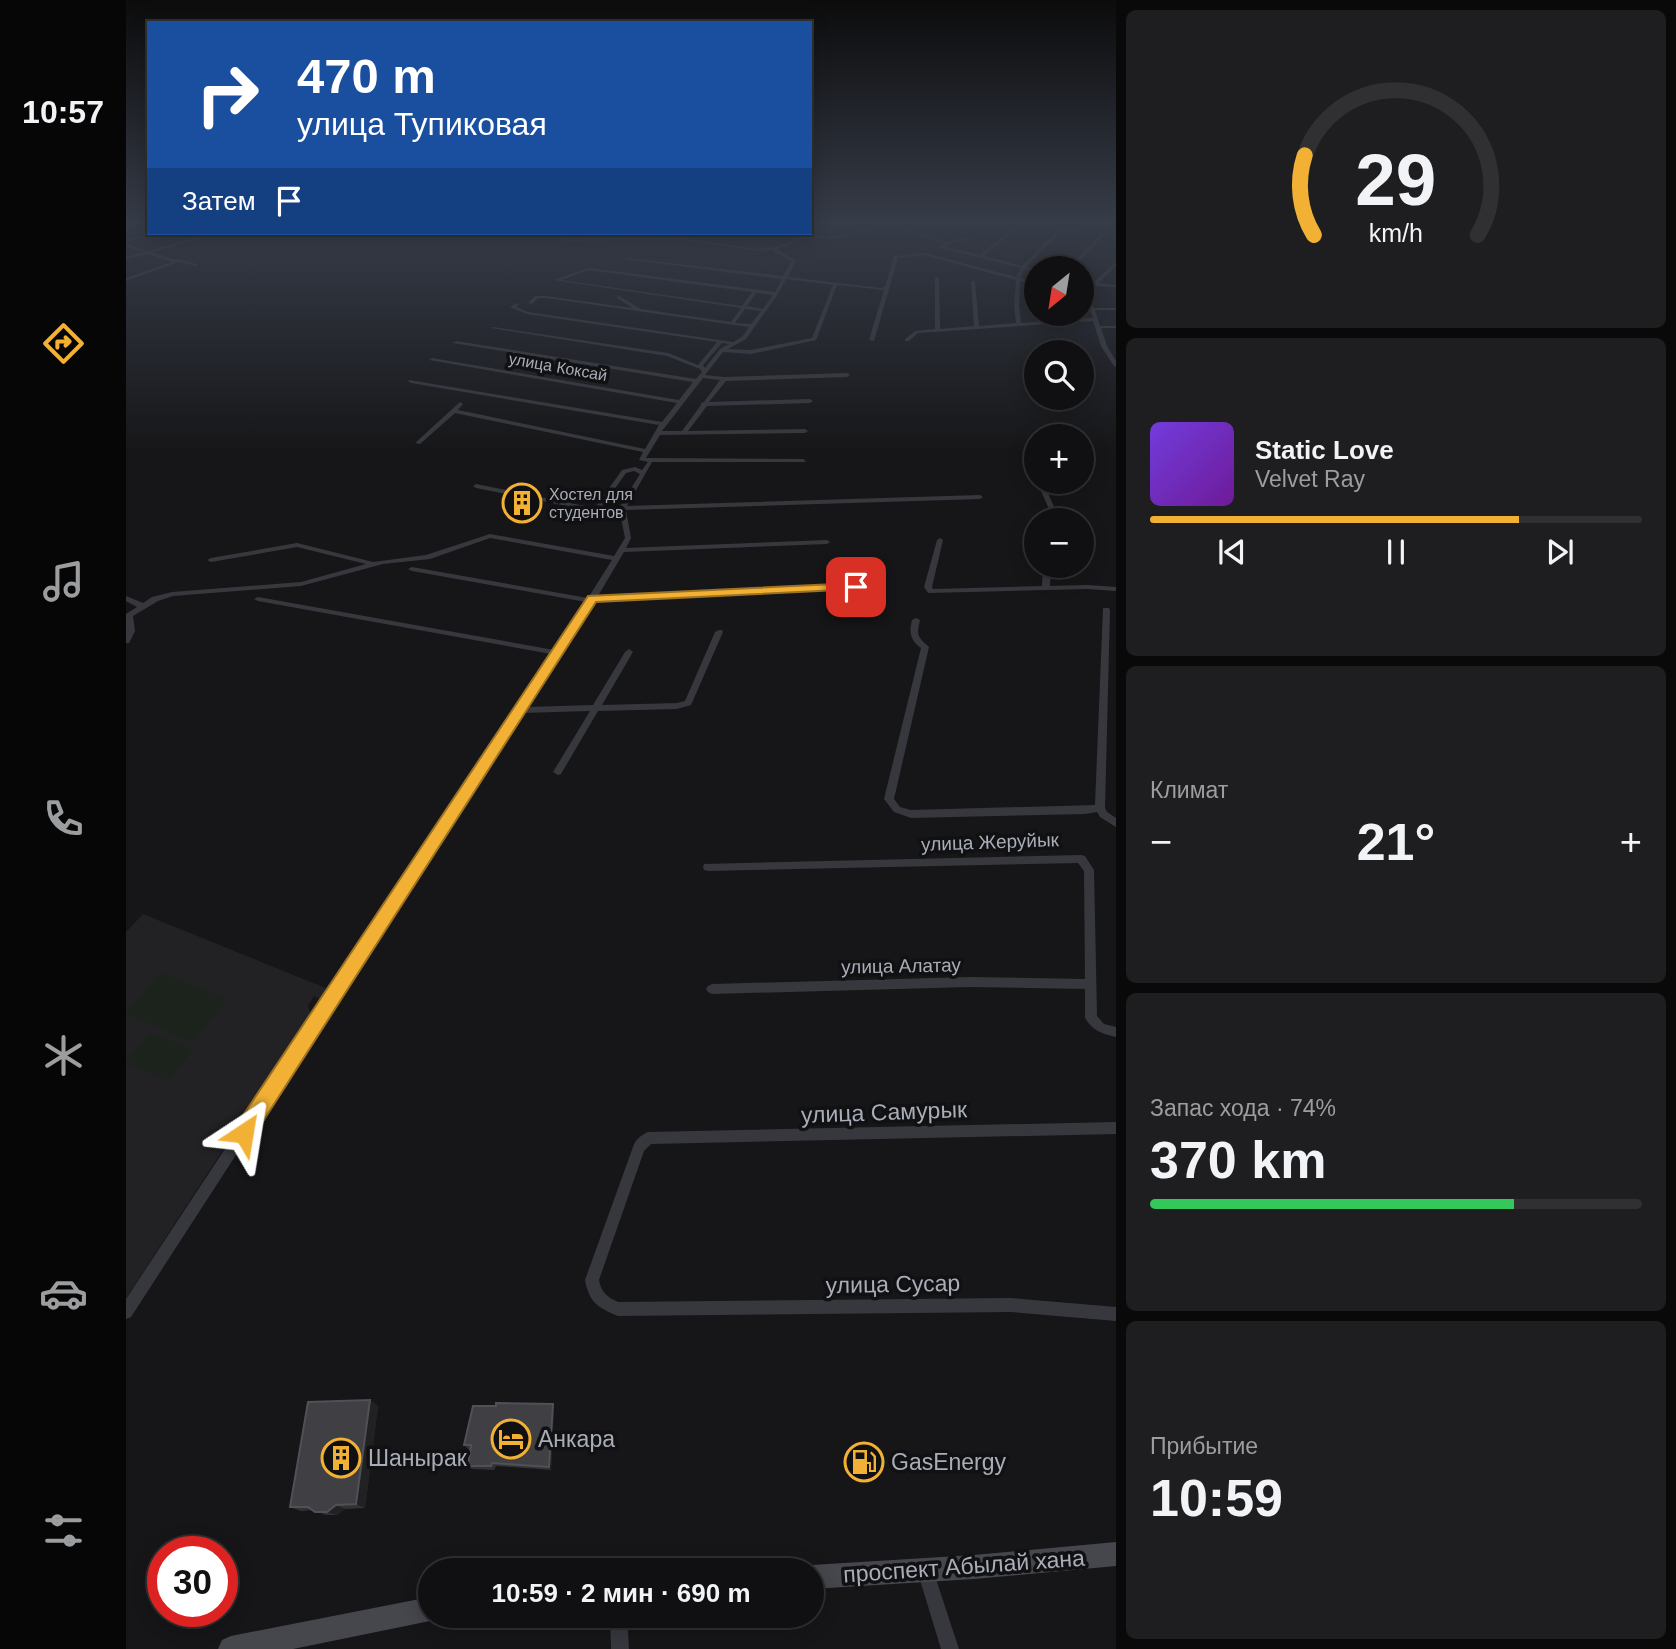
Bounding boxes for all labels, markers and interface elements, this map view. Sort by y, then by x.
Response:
icon: right [182,49,273,140]
text: 470 m [297,49,436,103]
text: 10:57 [22,94,104,130]
text: улица Тупиковая [297,106,547,142]
text: 29 [1356,139,1436,220]
icon: arrive [270,182,308,220]
text: Затем [182,186,256,216]
text: km/h [1369,219,1423,247]
north arrow [1024,256,1094,326]
map controls [1024,256,1094,578]
icon: directions [39,319,88,368]
button: search [1024,340,1094,410]
street label: улица Коксай [507,350,609,384]
button: + [1024,424,1094,494]
text: Static Love [1255,435,1394,465]
text: Velvet Ray [1255,466,1365,492]
building icon: Хостел для студентов [501,482,543,524]
place label: Хостел для студентов [549,486,633,521]
button: − [1024,508,1094,578]
icon: previous [1213,533,1251,571]
icon: pause [1377,533,1415,571]
icon: next [1541,533,1579,571]
icon: music [39,557,88,606]
pin [826,557,886,617]
icon: arrive [837,568,875,606]
text: Климат [1150,777,1228,803]
icon: phone [39,794,88,843]
text: 21° [1357,813,1435,871]
text: − [1150,821,1172,863]
text: + [1620,821,1642,863]
street label: улица Жеруйык [921,829,1060,855]
street label: улица Алатау [841,954,962,978]
icon: climate [39,1031,88,1080]
text: Запас хода · 74% [1150,1095,1336,1121]
position arrow [207,1096,281,1170]
street label: улица Самурык [801,1096,968,1128]
text: 370 km [1150,1131,1326,1189]
icon: car [39,1269,88,1318]
street label: улица Сусар [826,1270,960,1298]
hotel icon: Анкара [490,1418,532,1460]
place label: Анкара [538,1426,615,1452]
text: Прибытие [1150,1433,1258,1459]
building icon: Шанырак [320,1437,362,1479]
fuel station icon: GasEnergy [843,1441,885,1483]
place label: Шанырак [368,1445,468,1471]
place label: GasEnergy [891,1449,1007,1475]
text: 10:59 [1150,1469,1283,1527]
icon: filters [39,1506,88,1555]
speed limit sign: 30 [147,1536,238,1627]
street label: проспект Абылай хана [842,1545,1086,1587]
text: 10:59 · 2 мин · 690 m [491,1578,751,1608]

